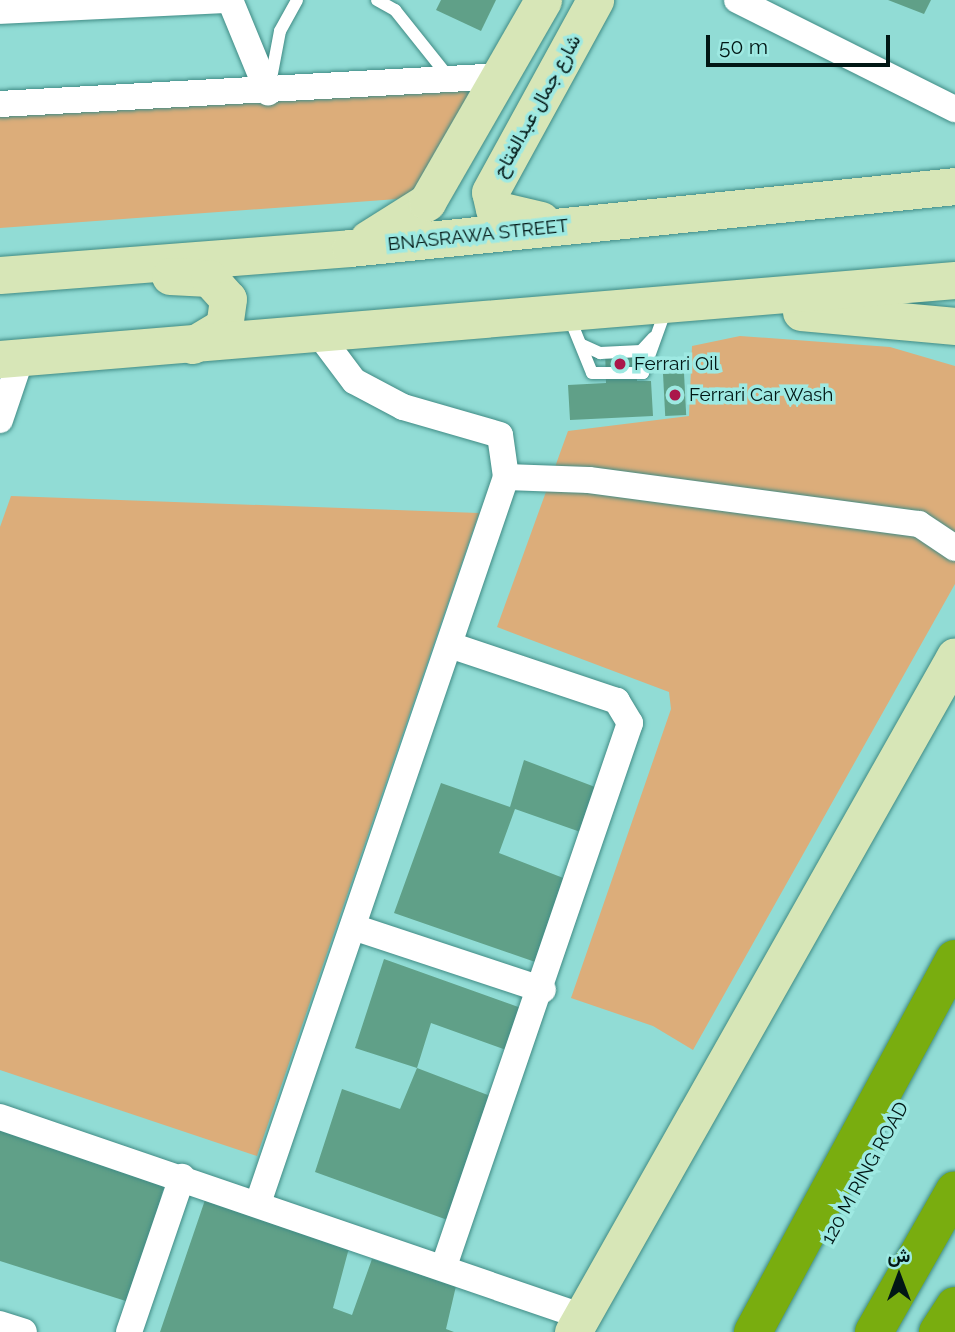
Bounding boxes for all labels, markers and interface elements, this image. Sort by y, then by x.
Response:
scale bar [710,21,894,65]
street label: شارع جمال عبدالفتاح [488,31,586,181]
text: 50 m [719,34,768,59]
street label: BNASRAWA STREET [386,214,570,256]
place label: Ferrari Oil [634,353,719,375]
marker: Ferrari Oil [612,356,628,372]
place label: Ferrari Car Wash [689,384,834,406]
marker: Ferrari Car Wash [667,387,683,403]
street label: 120 M RING ROAD [817,1098,913,1248]
north arrow [864,1241,934,1311]
text: ش [888,1244,910,1266]

